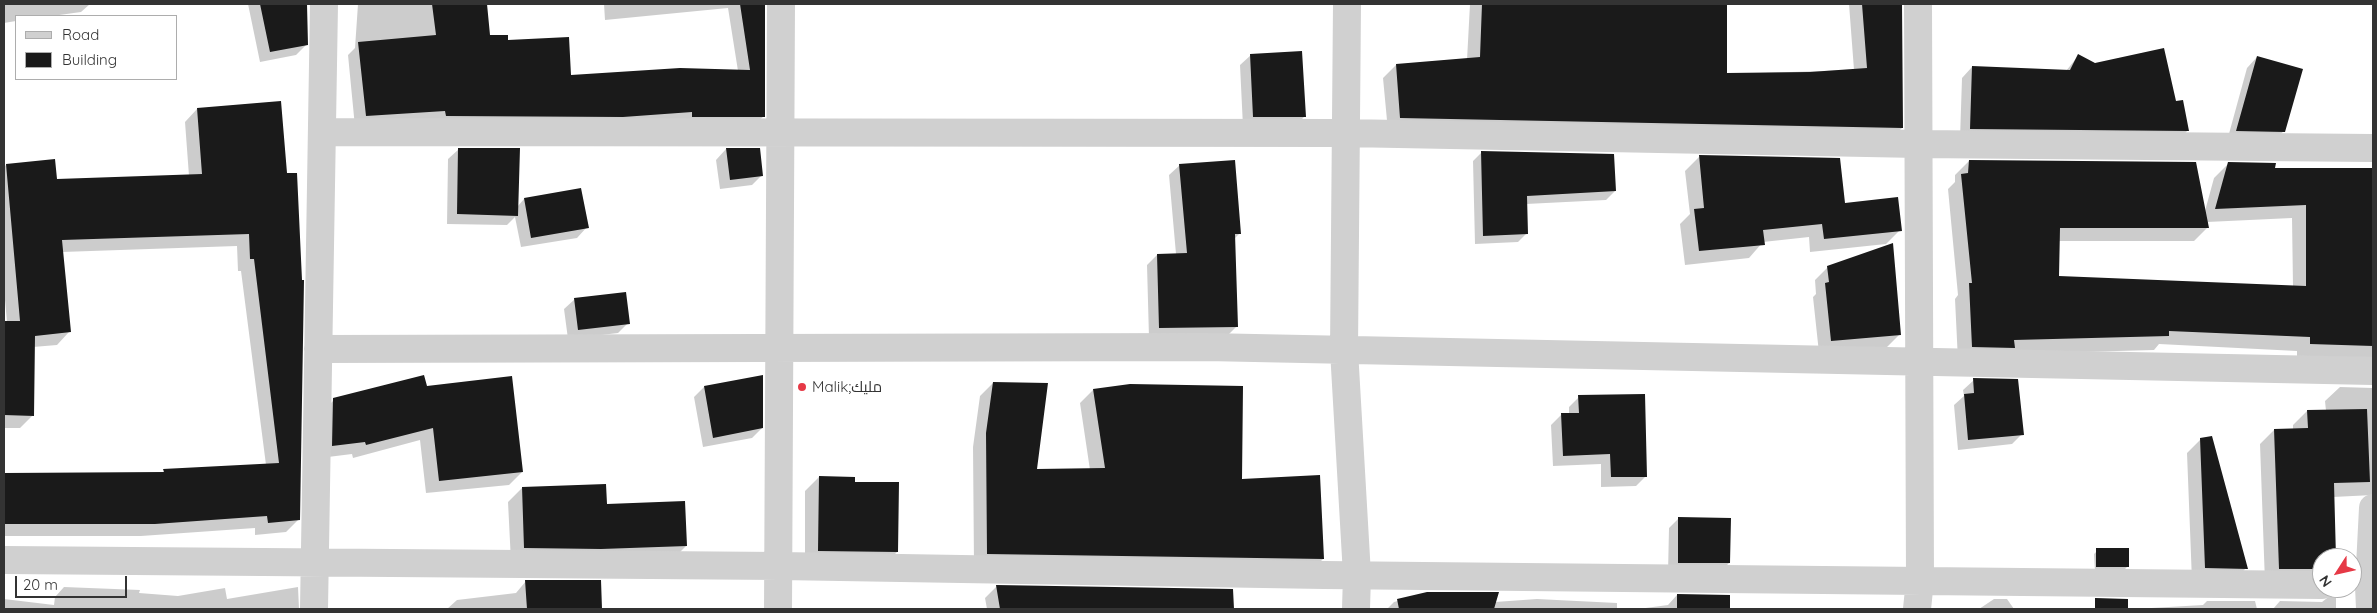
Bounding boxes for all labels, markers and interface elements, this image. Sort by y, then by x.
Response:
legend [15,15,178,80]
text: Road [62,25,99,44]
text: Building [62,50,117,69]
place label: Malik;مليك [812,378,882,396]
marker: Malik;مليك [796,381,808,393]
north arrow [2312,548,2362,598]
scale bar [18,566,130,598]
text: N [2315,572,2336,590]
text: 20 m [23,575,58,594]

